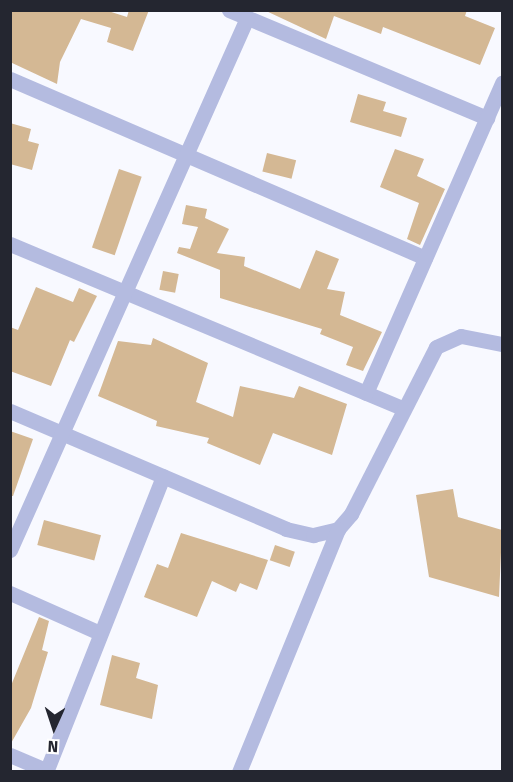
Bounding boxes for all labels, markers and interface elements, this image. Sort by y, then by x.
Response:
north arrow [24,698,84,758]
text: N [47,737,59,756]

